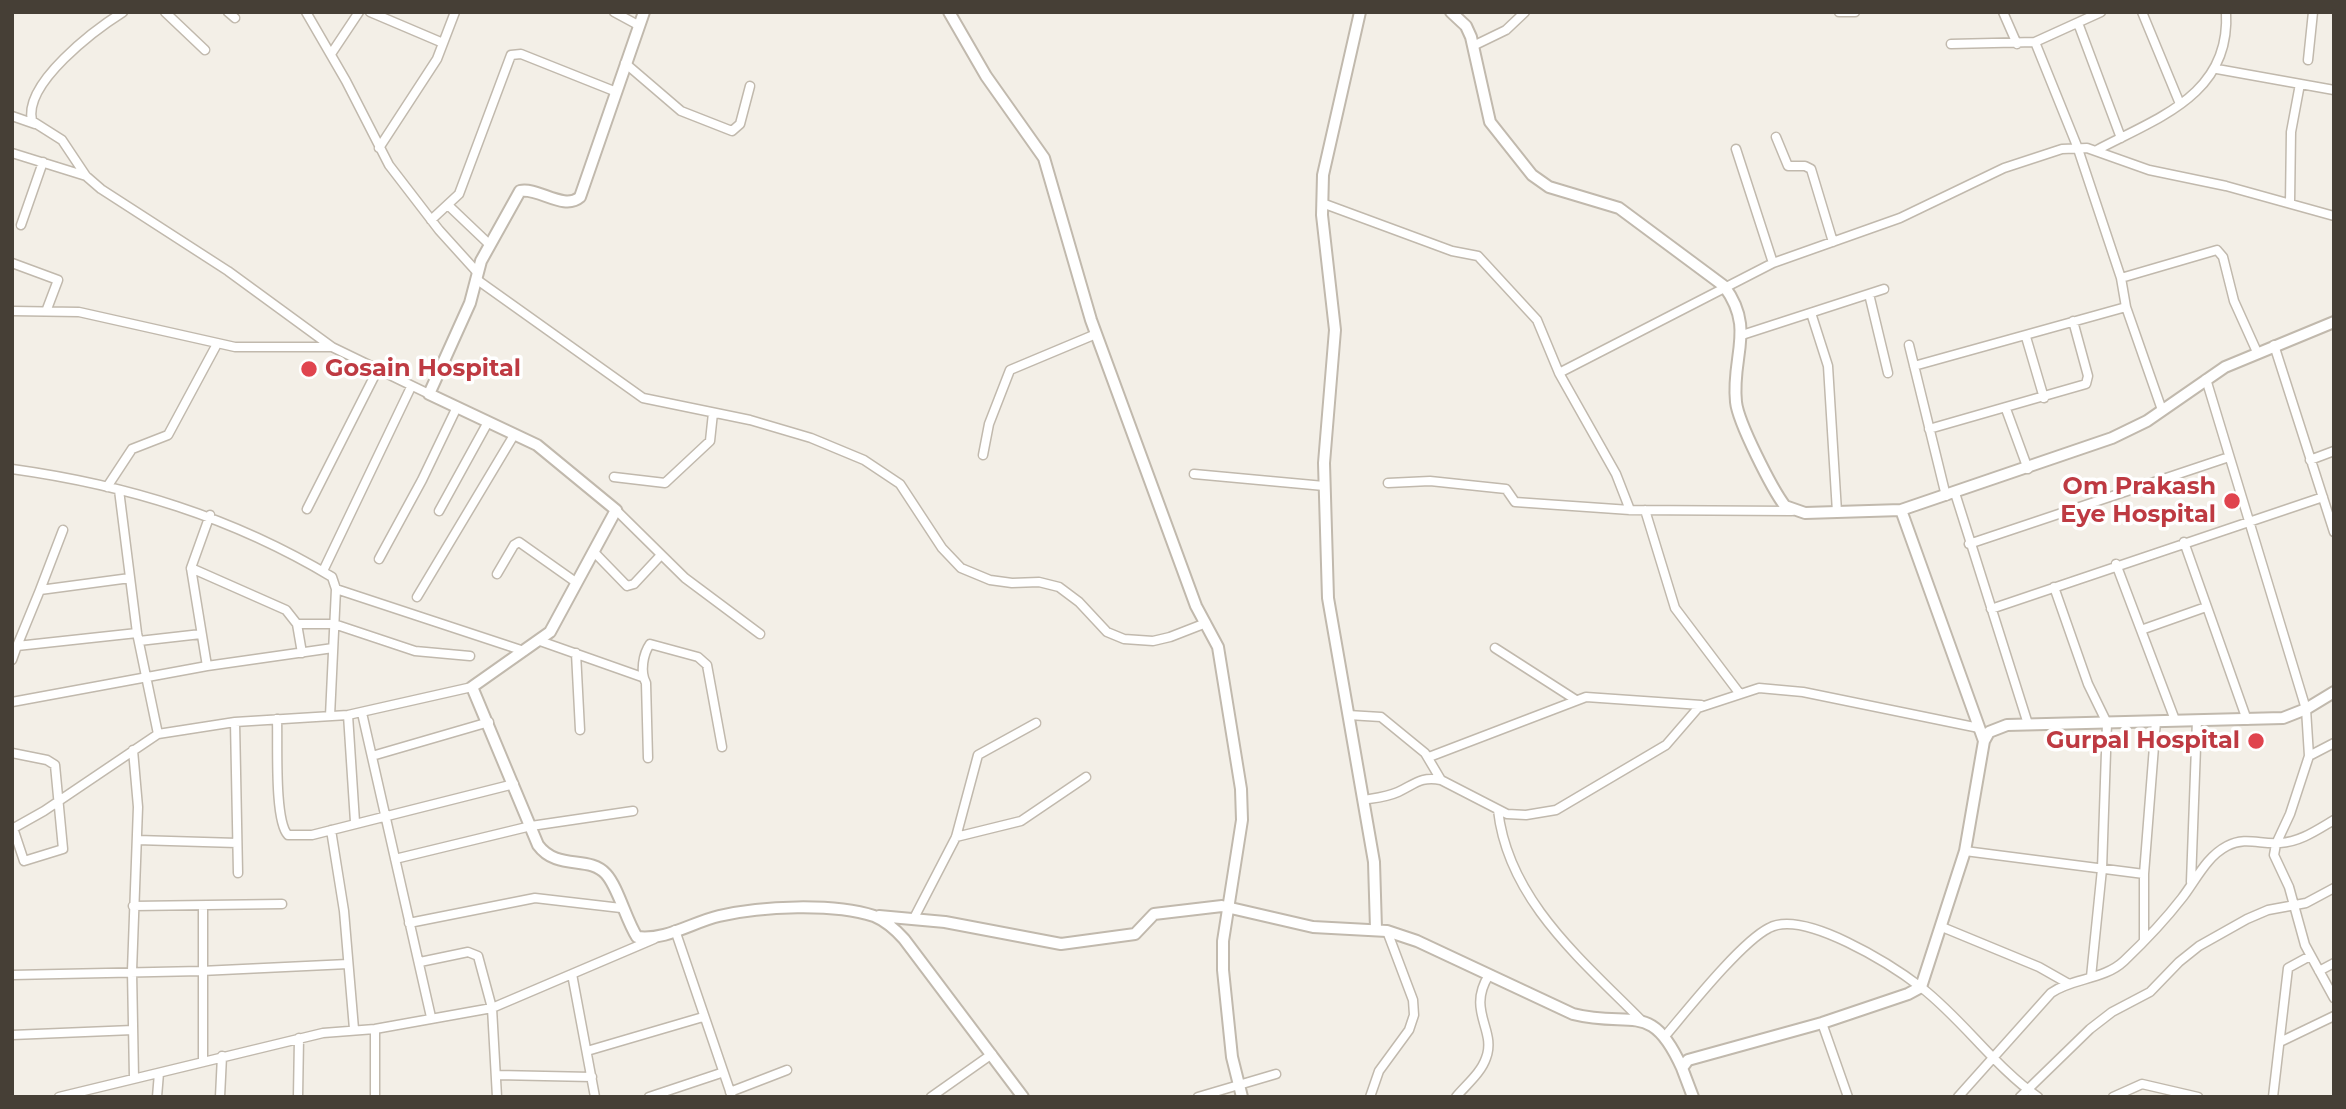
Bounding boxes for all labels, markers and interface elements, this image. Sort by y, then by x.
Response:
place label: Gosain Hospital [325,355,521,383]
marker: Gosain Hospital [299,359,319,379]
place label: Om Prakash Eye Hospital [2060,473,2216,529]
marker: Om Prakash Eye Hospital [2222,491,2242,511]
place label: Gurpal Hospital [2046,727,2240,755]
marker: Gurpal Hospital [2246,731,2266,751]

